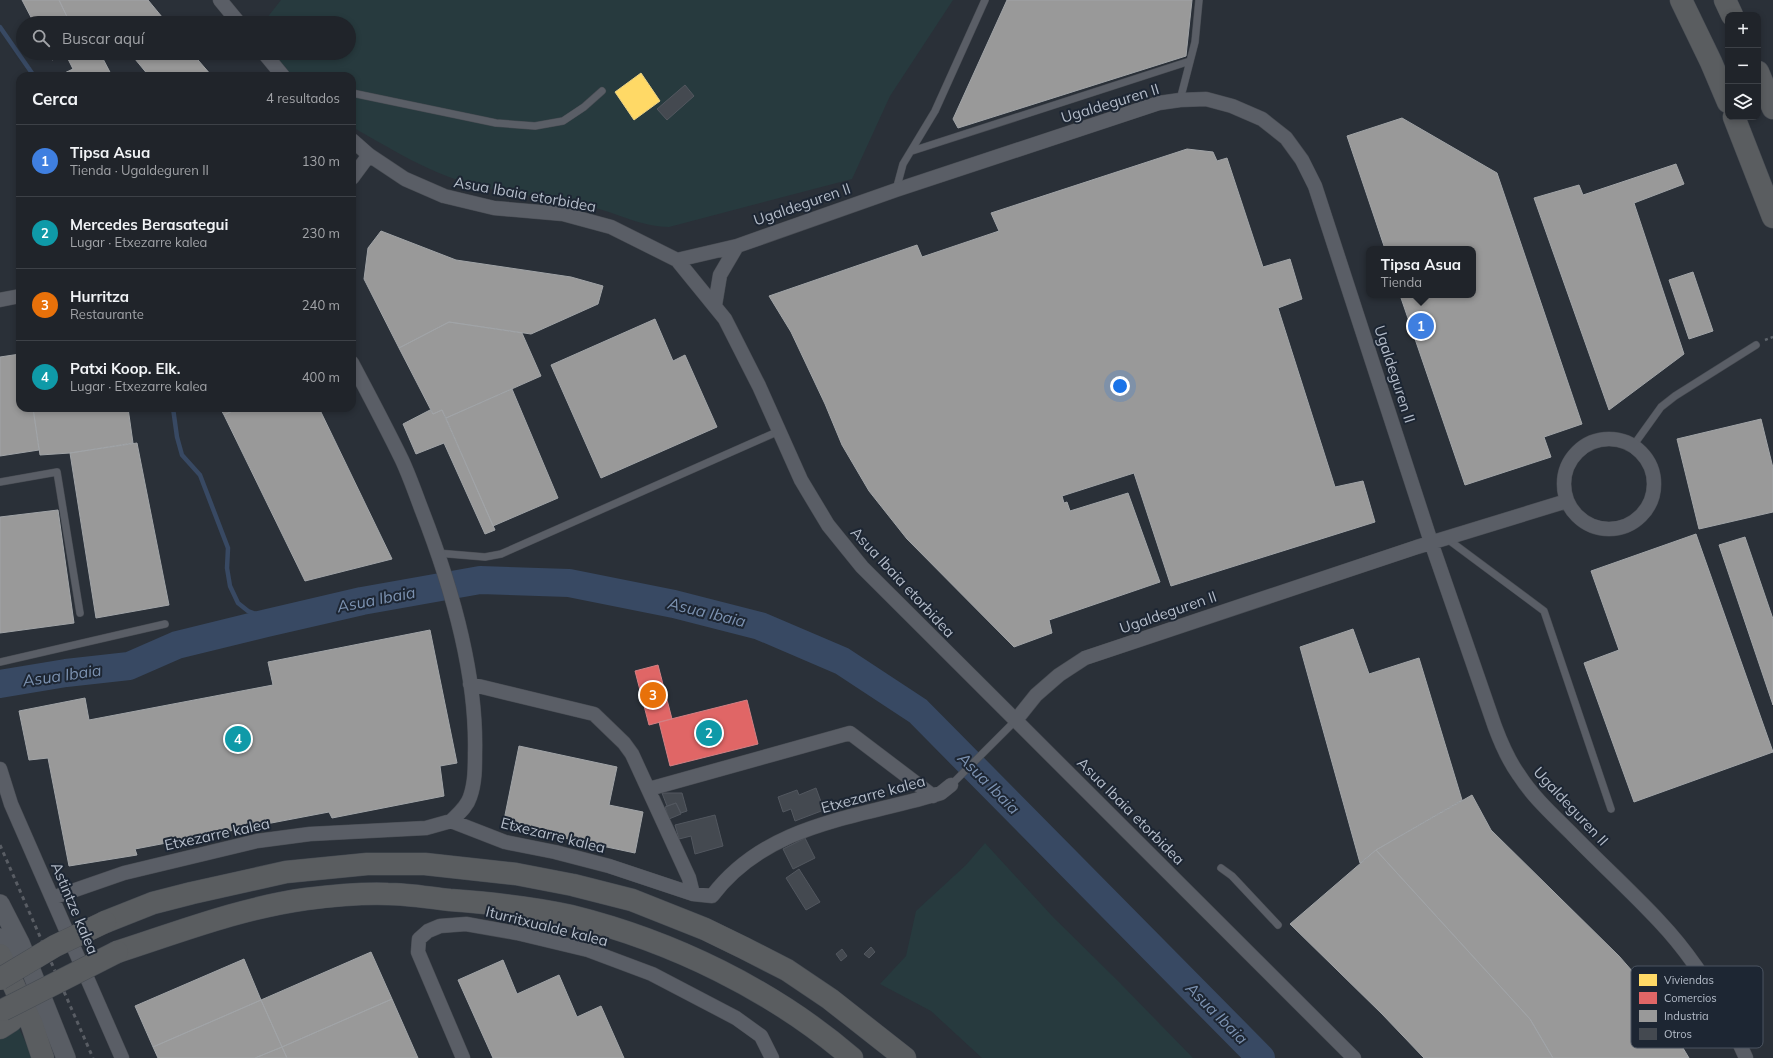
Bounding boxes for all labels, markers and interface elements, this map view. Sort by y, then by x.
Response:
map controls [1725,12,1761,120]
button: + [1725,12,1761,48]
search box [16,16,356,60]
icon: search [30,27,52,49]
text: Buscar aquí [62,29,144,48]
button: − [1725,48,1761,84]
street label: Ugaldeguren II [1059,79,1161,127]
button: layers [1725,84,1761,120]
text: Cerca [32,88,78,109]
text: 4 resultados [266,90,340,106]
text: Tipsa Asua [70,143,150,162]
text: 1 [41,153,49,169]
text: 130 m [302,153,340,169]
text: Tienda · Ugaldeguren II [70,162,209,178]
street label: Asua Ibaia etorbidea [452,172,598,216]
street label: Ugaldeguren II [751,179,853,229]
text: Mercedes Berasategui [70,215,228,234]
text: 2 [41,225,49,241]
text: 230 m [302,225,340,241]
text: Lugar · Etxezarre kalea [70,234,207,250]
popup [1366,246,1476,298]
text: Tipsa Asua [1381,255,1461,274]
text: Tienda [1381,274,1422,290]
text: Hurritza [70,287,129,306]
text: 3 [41,297,49,313]
text: 240 m [302,297,340,313]
text: Restaurante [70,306,144,322]
pin: 1 [1408,311,1434,341]
street label: Ugaldeguren II [1370,323,1420,425]
text: Patxi Koop. Elk. [70,359,181,378]
text: 4 [41,369,49,385]
text: 400 m [302,369,340,385]
your location [1110,376,1130,396]
text: Lugar · Etxezarre kalea [70,378,207,394]
street label: Asua Ibaia etorbidea [847,523,959,641]
water label: Asua Ibaia [334,582,417,617]
street label: Ugaldeguren II [1117,587,1219,637]
water label: Asua Ibaia [665,592,748,631]
water label: Asua Ibaia [20,660,103,691]
pin: 3 [640,680,666,710]
pin: 2 [696,718,722,748]
pin: 4 [225,724,251,754]
water label: Asua Ibaia [953,747,1024,818]
street label: Asua Ibaia etorbidea [1073,753,1189,869]
street label: Ugaldeguren II [1529,762,1613,850]
street label: Etxezarre kalea [819,771,927,817]
street label: Etxezarre kalea [499,813,607,857]
street label: Etxezarre kalea [163,814,271,854]
street label: Astintze kalea [47,859,103,957]
street label: Iturritxualde kalea [484,902,610,950]
legend [1631,966,1763,1048]
text: Viviendas [1664,973,1714,987]
water label: Asua Ibaia [1181,977,1252,1048]
text: Comercios [1664,991,1717,1005]
text: Industria [1664,1009,1709,1023]
text: Otros [1664,1027,1692,1041]

